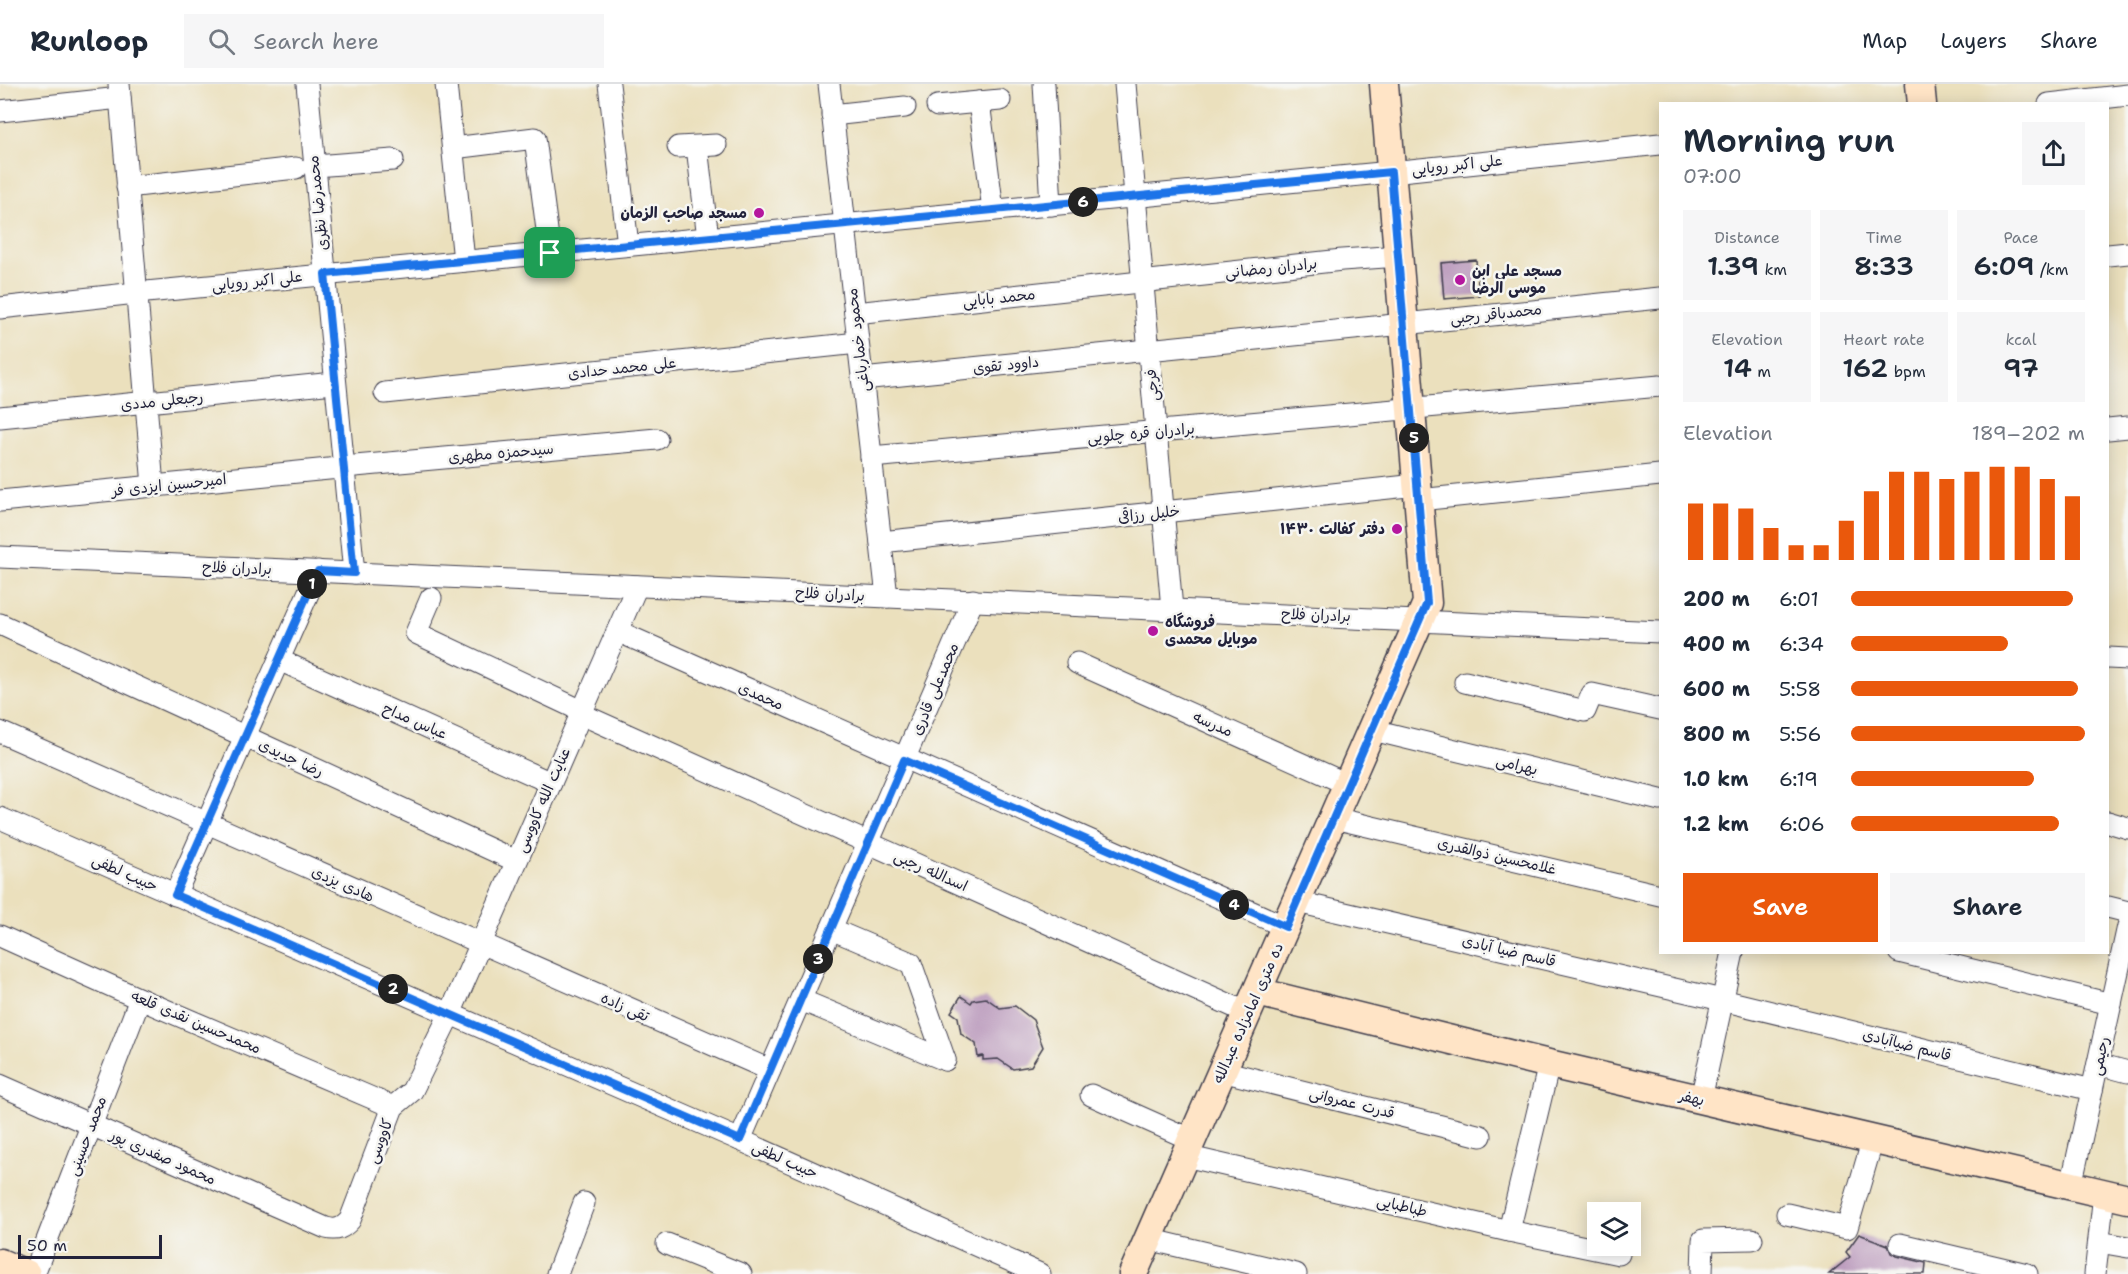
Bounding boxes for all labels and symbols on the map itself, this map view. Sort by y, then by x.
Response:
street label: علی اکبر رویایی [1411,150,1503,180]
street label: محمدرضا نظری [303,154,333,252]
pin: 6 [1068,187,1098,217]
place label: مسجد صاحب الزمان [620,203,747,223]
marker: مسجد صاحب الزمان [752,206,766,220]
pin [524,227,575,278]
street label: برادران رمضانی [1224,253,1318,283]
place label: مسجد علی ابن موسی الرضا [1472,261,1562,298]
street label: علی اکبر رویایی [211,266,303,296]
marker: مسجد علی ابن موسی الرضا [1453,273,1467,287]
street label: محمد بابایی [962,284,1036,312]
street label: محمود خمارباغی [842,287,874,393]
street label: محمدباقر رجبی [1449,299,1543,329]
street label: علی محمد حدادی [567,352,677,384]
street label: داوود تقوی [972,352,1040,378]
street label: فرجی [1141,368,1163,402]
street label: رجبعلی مددی [120,387,204,415]
street label: برادران قره چلویی [1086,418,1196,448]
pin: 5 [1399,423,1429,453]
street label: سیدحمزه مطهری [447,438,555,468]
street label: امیرحسین ایزدی فر [109,469,227,501]
street label: خلیل رزاقی [1117,500,1181,527]
place label: دفتر کفالت ۱۴۳۰ [1280,519,1385,539]
marker: دفتر کفالت ۱۴۳۰ [1390,522,1404,536]
street label: برادران فلاح [202,557,272,579]
pin: 1 [297,569,327,599]
street label: برادران فلاح [795,582,865,606]
street label: برادران فلاح [1281,604,1351,626]
place label: فروشگاه موبایل محمدی [1165,612,1258,649]
marker: فروشگاه موبایل محمدی [1146,624,1160,638]
street label: محمدعلی قادری [907,640,963,738]
street label: محمدی [735,677,787,715]
street label: عباس مداح [380,698,450,744]
street label: مدرسه [1190,706,1236,742]
street label: رضا جدیدی [255,734,327,782]
street label: عنایت‌ الله کاووسی [511,745,575,855]
street label: بهرامی [1494,750,1540,780]
street label: غلامحسین ذوالقدری [1436,833,1558,879]
street label: اسدالله رجبی [891,846,971,896]
street label: حبیب لطفی [89,850,161,896]
street label: هادی یزدی [308,861,378,907]
pin: 4 [1219,890,1249,920]
street label: قاسم ضیا آبادی [1460,930,1558,973]
street label: ده متری امامزاده عبدالله [1208,939,1288,1087]
pin: 3 [803,944,833,974]
pin: 2 [378,974,408,1004]
street label: محمدحسین نقدی قلعه [128,986,264,1058]
street label: تقی زاده [598,988,653,1027]
street label: قاسم ضیاآبادی [1860,1024,1953,1068]
street label: رحیمی [2086,1035,2114,1077]
street label: قدرت عمروانی [1307,1083,1397,1123]
street label: بهفر [1676,1085,1706,1111]
street label: محمد حسینی [63,1093,111,1179]
street label: کاووسی [362,1116,398,1166]
street label: محمود صفدری پور [106,1124,219,1189]
street label: حبیب لطفی [749,1137,821,1183]
street label: طباطبایی [1375,1190,1429,1222]
scale bar [18,1232,162,1260]

